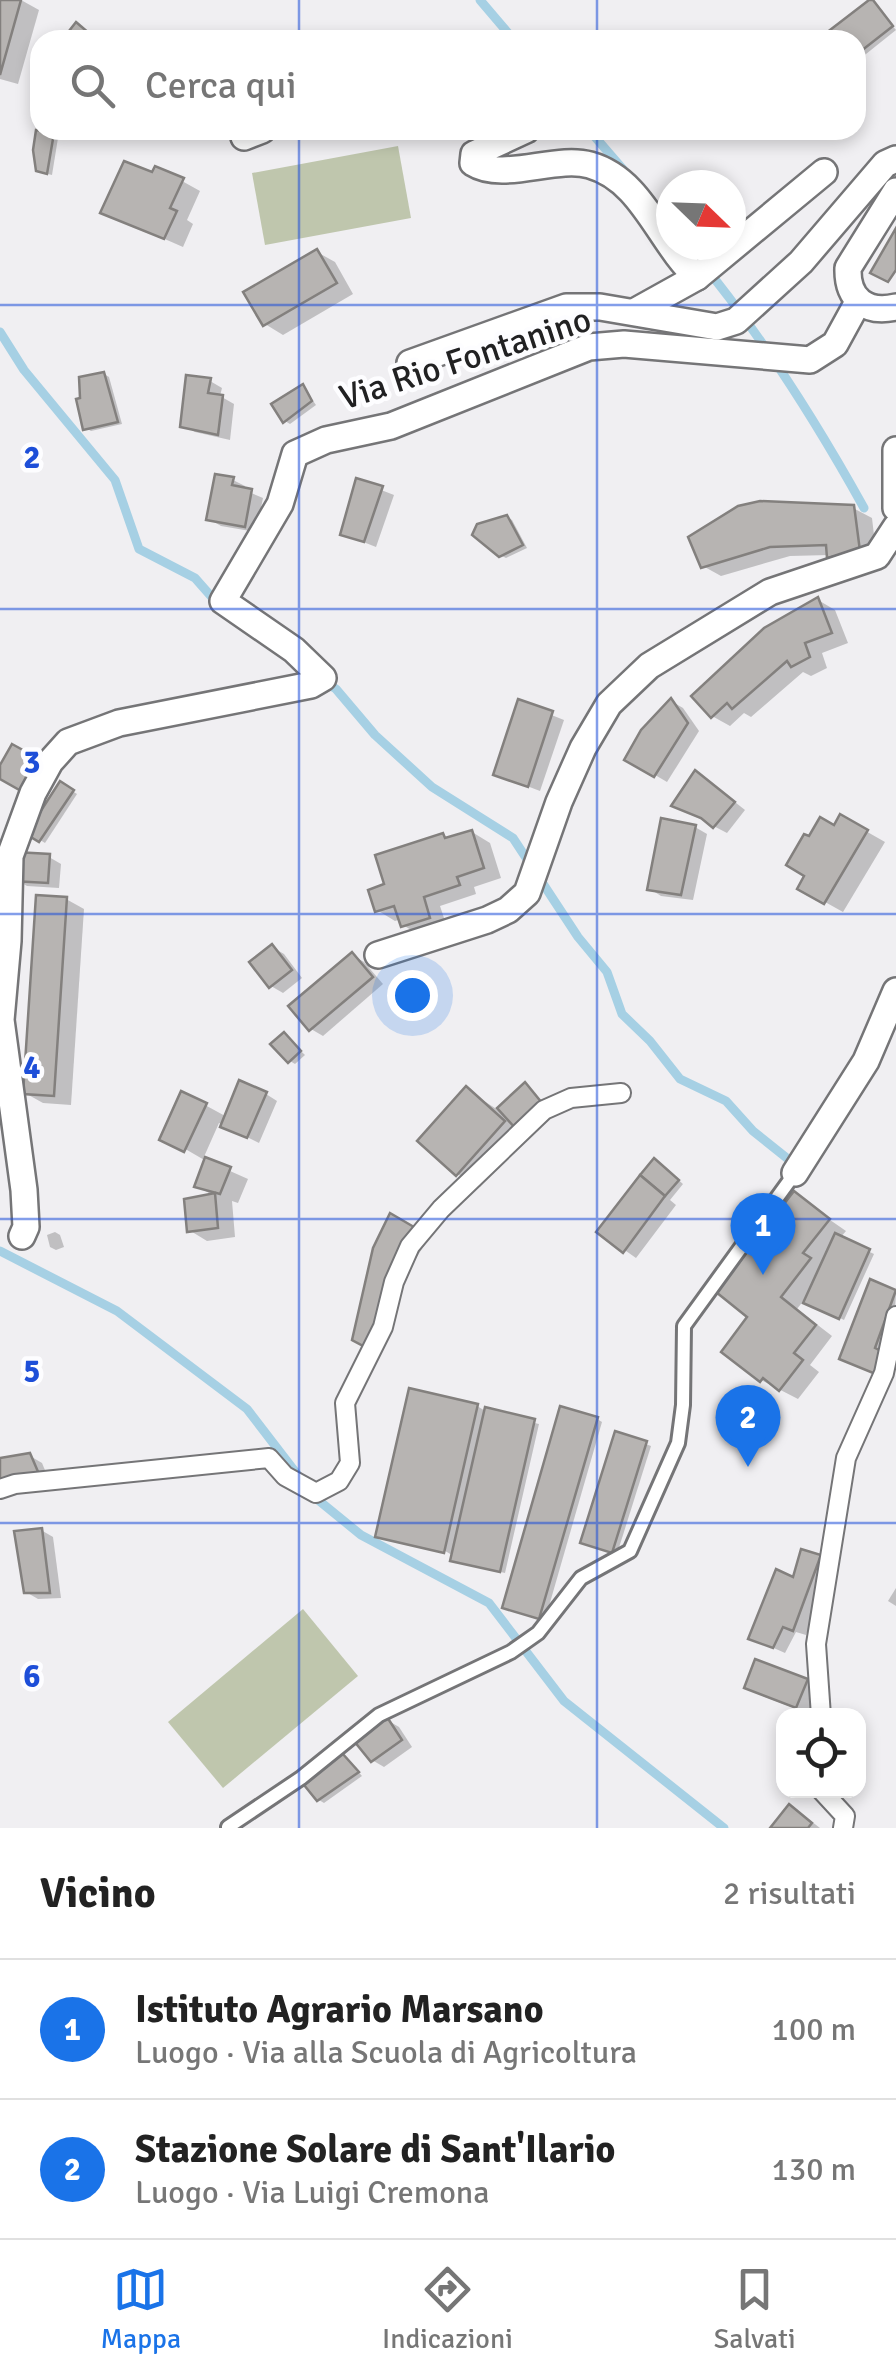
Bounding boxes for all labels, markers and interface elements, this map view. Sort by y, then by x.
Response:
search box [30,30,866,140]
icon: search [65,58,120,113]
text: Cerca qui [145,62,297,109]
north arrow [656,170,746,260]
street label: Via Rio Fontanino [334,298,596,419]
text: 2 [23,438,41,477]
text: 3 [23,743,41,782]
your location [387,970,438,1021]
text: 4 [23,1048,41,1087]
pin: 1 [730,1192,796,1275]
text: 5 [23,1352,41,1391]
pin: 2 [716,1384,780,1467]
text: 6 [23,1657,41,1696]
map controls [776,1708,866,1798]
button: locate [776,1708,866,1798]
text: Vicino [40,1868,156,1919]
text: 2 risultati [723,1874,856,1913]
text: Istituto Agrario Marsano [135,1986,543,2033]
text: 1 [64,2010,81,2049]
text: 100 m [772,2010,856,2049]
text: Luogo · Via alla Scuola di Agricoltura [135,2033,637,2072]
text: Stazione Solare di Sant'Ilario [135,2126,615,2173]
text: 2 [64,2150,81,2189]
text: 130 m [772,2150,856,2189]
text: Luogo · Via Luigi Cremona [135,2173,490,2212]
tab: Mappa [100,2262,181,2356]
tab: Indicazioni [382,2262,513,2356]
tab: Salvati [714,2262,796,2356]

